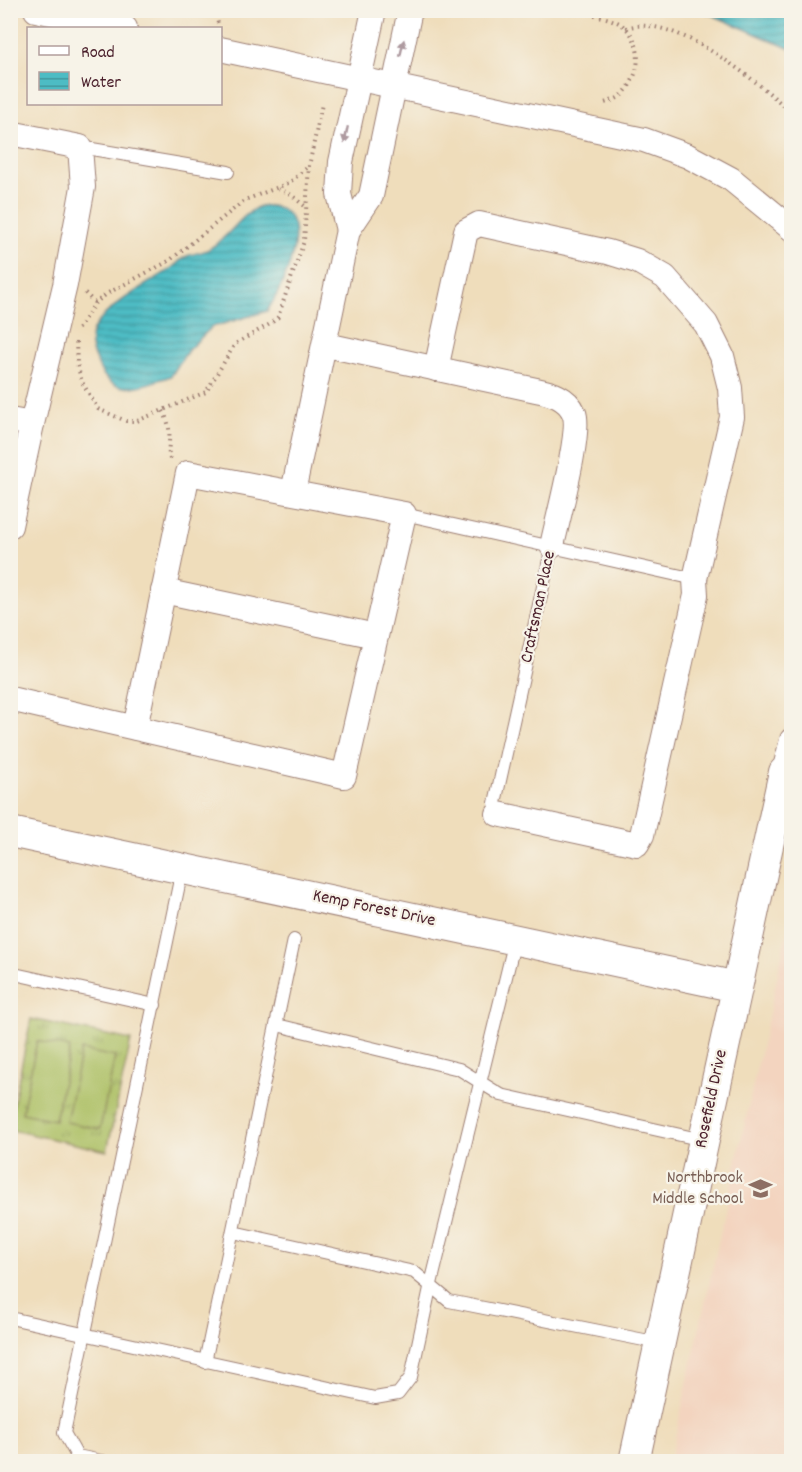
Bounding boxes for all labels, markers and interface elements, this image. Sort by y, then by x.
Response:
legend [27,27,222,105]
one-way arrow [397,38,407,57]
text: Road [81,41,115,66]
text: Water [81,71,121,96]
one-way arrow [341,125,350,144]
street label: Craftsman Place [515,549,563,665]
street label: Kemp Forest Drive [310,884,438,934]
street label: Rosefield Drive [689,1047,735,1151]
place label: Northbrook Middle School [652,1166,744,1212]
school or university icon: Northbrook Middle School [748,1175,774,1201]

